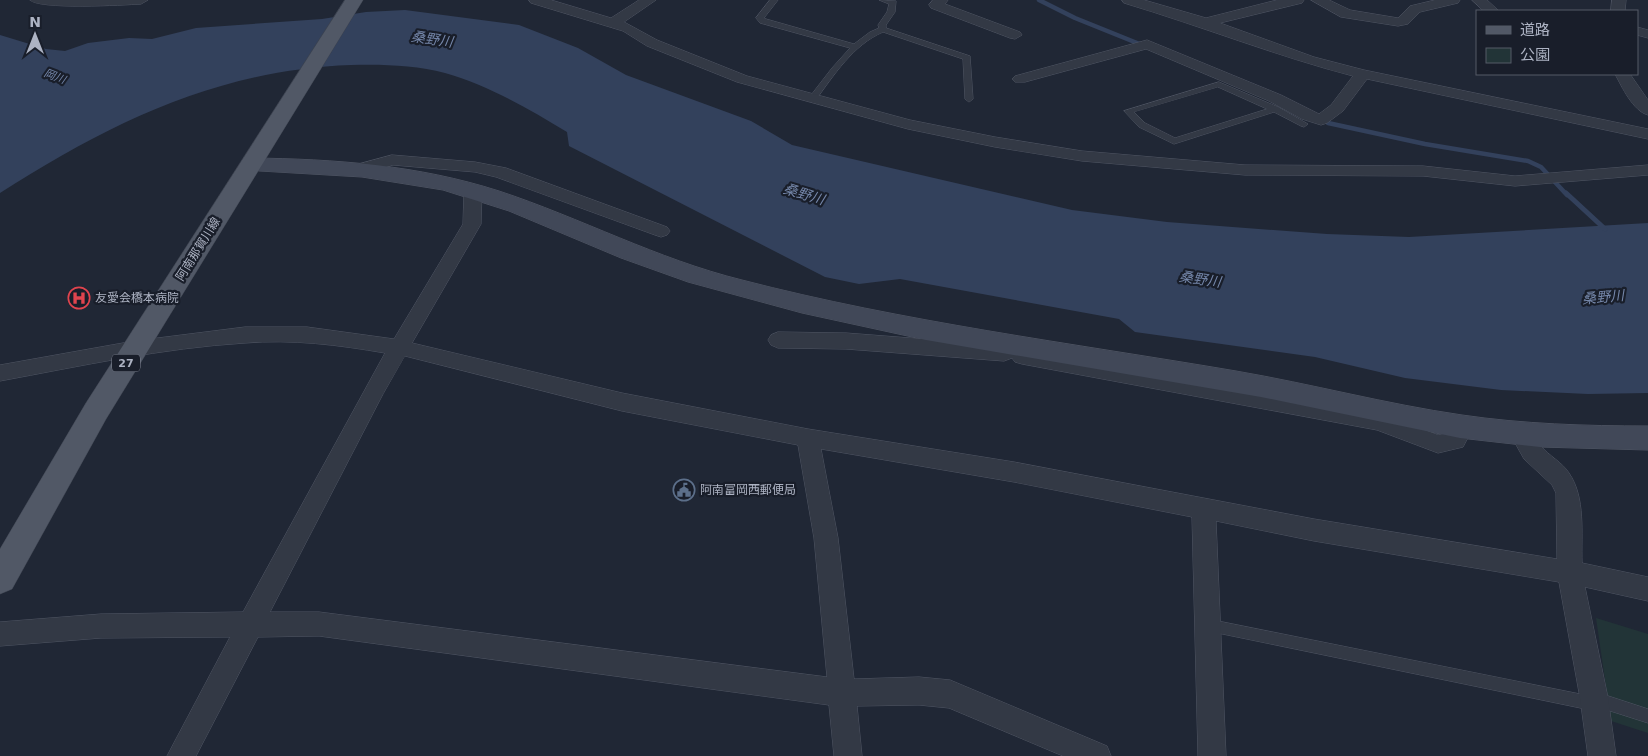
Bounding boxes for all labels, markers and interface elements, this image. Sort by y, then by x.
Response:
north arrow [10,10,60,60]
legend [1476,10,1638,75]
text: N [29,14,41,30]
text: 道路 [1520,21,1550,39]
water label: 桑野川 [410,28,456,50]
text: 公園 [1520,46,1550,64]
water label: 岡川 [42,66,68,87]
water label: 桑野川 [782,180,828,208]
street label: 阿南那賀川線 [173,215,223,283]
water label: 桑野川 [1178,268,1224,290]
hospital icon: 友愛会橋本病院 [67,286,91,310]
water label: 桑野川 [1581,287,1627,307]
place label: 友愛会橋本病院 [95,291,179,305]
road number: 27 [112,354,140,372]
public building icon: 阿南富岡西郵便局 [672,478,696,502]
place label: 阿南富岡西郵便局 [700,483,796,497]

